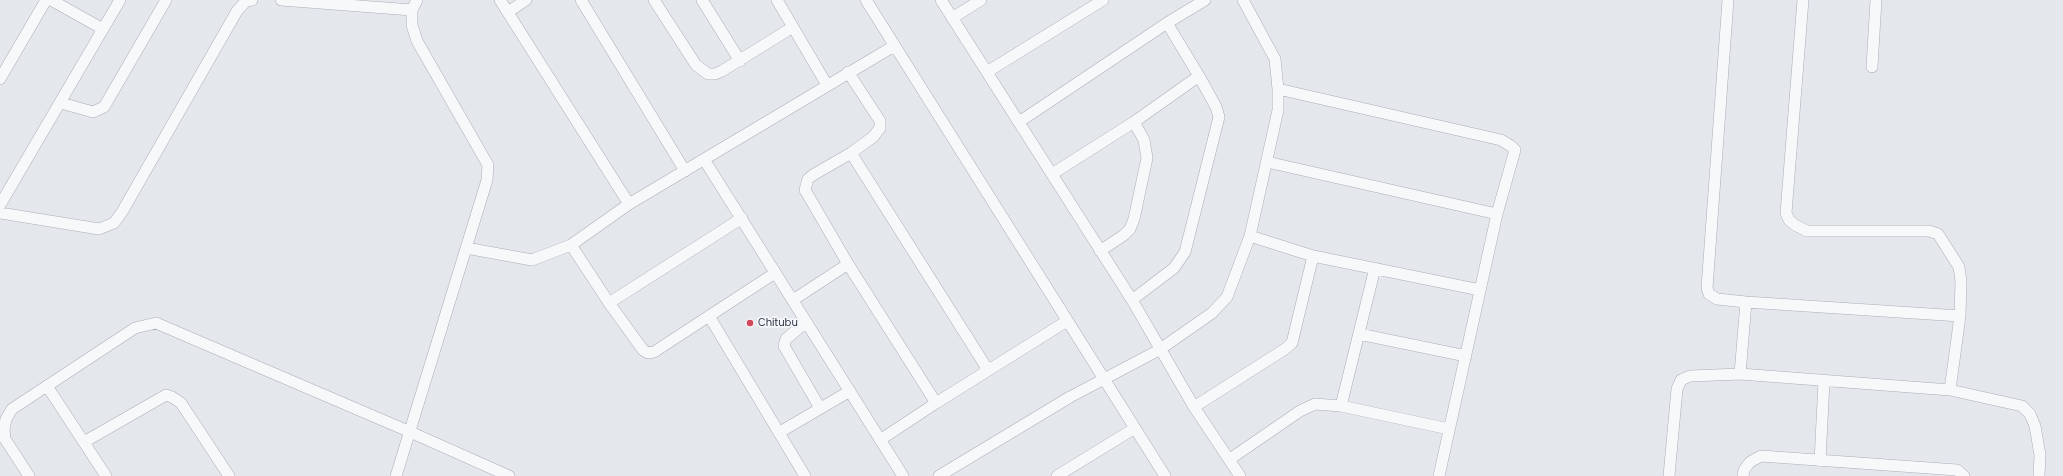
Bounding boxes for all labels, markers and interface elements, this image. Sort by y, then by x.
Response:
place label: Chitubu [758,317,798,329]
marker: Chitubu [745,318,755,328]

